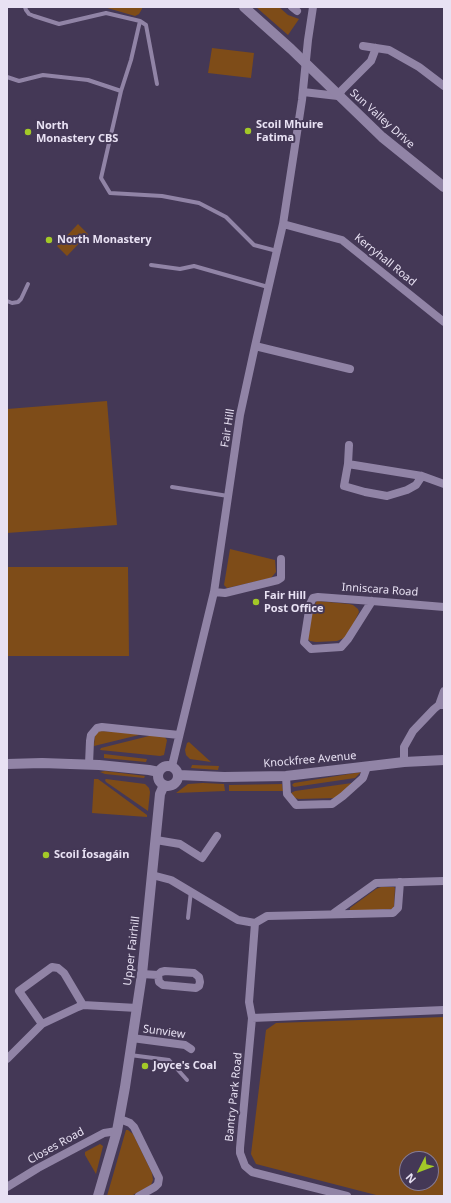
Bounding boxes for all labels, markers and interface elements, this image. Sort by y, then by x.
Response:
street label: Sun Valley Drive [347,87,417,151]
place label: Scoil Mhuire Fatima [256,118,323,144]
place label: North Monastery CBS [36,119,118,145]
marker: Scoil Mhuire Fatima [243,126,253,136]
marker: North Monastery CBS [23,127,33,137]
street label: Kerryhall Road [351,231,419,289]
place label: North Monastery [57,233,152,247]
marker: North Monastery [44,235,54,245]
street label: Fair Hill [218,408,238,448]
street label: Inniscara Road [341,581,419,599]
place label: Fair Hill Post Office [264,589,324,615]
marker: Fair Hill Post Office [251,597,261,607]
street label: Knockfree Avenue [263,749,357,771]
place label: Scoil Íosagáin [54,848,129,862]
marker: Scoil Íosagáin [41,850,51,860]
street label: Upper Fairhill [121,916,143,986]
street label: Sunview [142,1022,186,1042]
street label: Bantry Park Road [223,1052,245,1142]
place label: Joyce's Coal [153,1059,216,1073]
marker: Joyce's Coal [140,1061,150,1071]
street label: Closes Road [25,1125,87,1167]
north arrow [399,1151,439,1191]
text: N [402,1170,419,1187]

